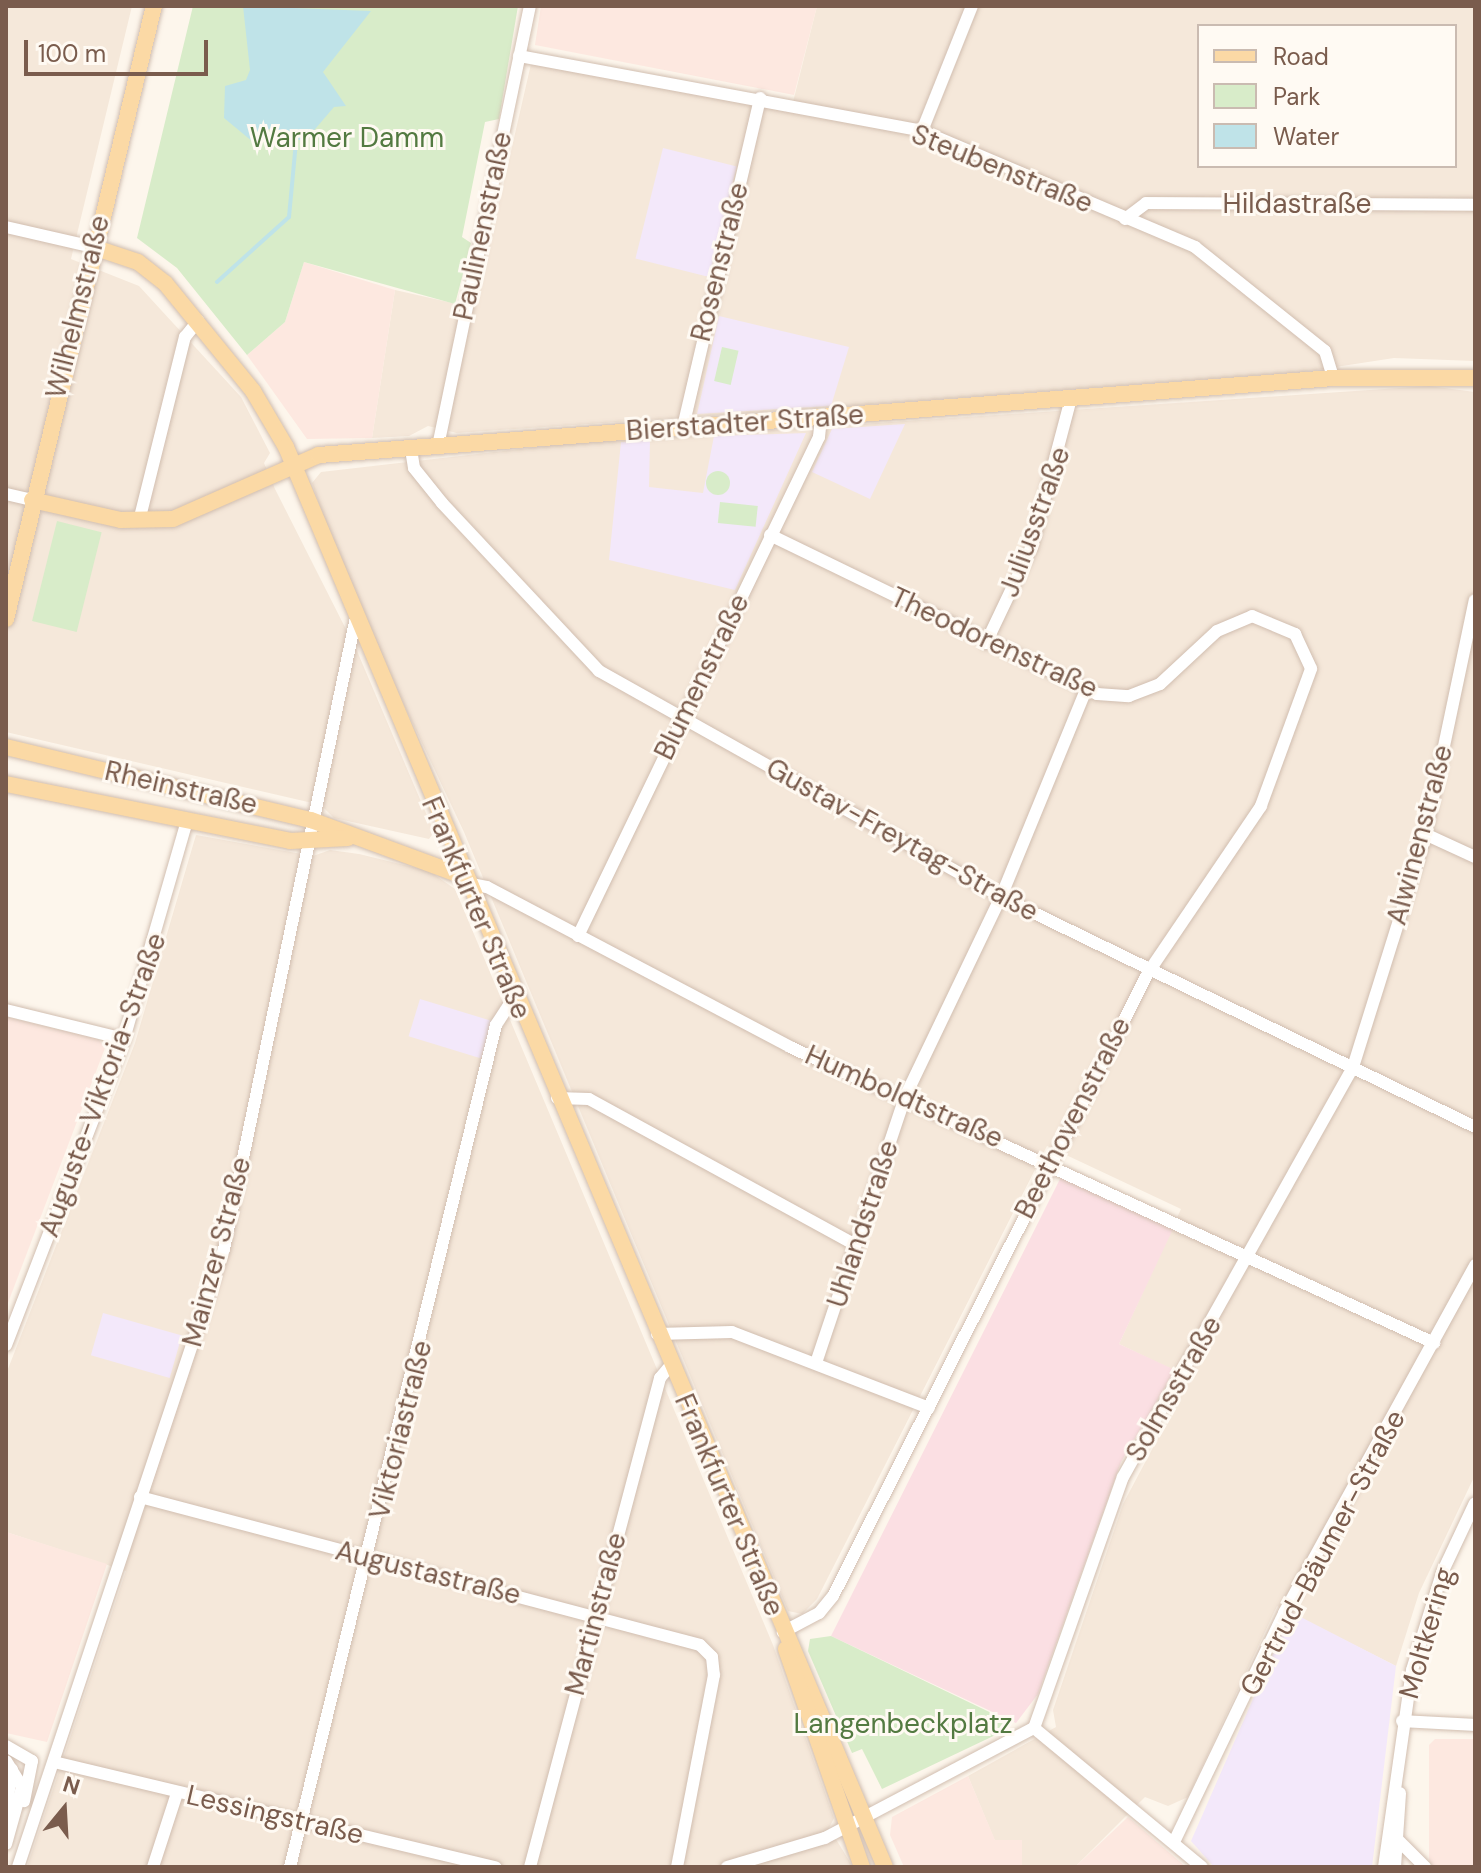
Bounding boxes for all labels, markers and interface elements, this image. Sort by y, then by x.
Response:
scale bar [28,24,212,74]
legend [1197,24,1457,168]
text: 100 m [38,38,106,69]
text: Road [1273,41,1329,72]
text: Park [1273,81,1320,112]
street label: Steubenstraße [907,117,1097,221]
park label: Warmer Damm [250,121,444,155]
text: Water [1273,121,1339,152]
street label: Paulinenstraße [447,129,519,323]
street label: Rosenstraße [684,179,756,345]
street label: Hildastraße [1223,187,1371,221]
street label: Wilhelmstraße [39,212,117,402]
street label: Bierstadter Straße [625,398,865,448]
street label: Juliusstraße [992,442,1078,602]
street label: Theodorenstraße [885,580,1103,706]
street label: Blumenstraße [647,589,757,765]
street label: Alwinenstraße [1380,741,1460,929]
street label: Gustav-Freytag-Straße [760,751,1044,929]
street label: Rheinstraße [101,754,261,822]
street label: Frankfurter Straße [414,792,538,1024]
street label: Auguste-Viktoria-Straße [32,928,174,1242]
street label: Beethovenstraße [1008,1012,1138,1224]
street label: Humboldtstraße [800,1038,1008,1156]
street label: Uhlandstraße [820,1136,906,1312]
street label: Mainzer Straße [176,1154,258,1350]
street label: Solmsstraße [1119,1310,1229,1468]
street label: Viktoriastraße [363,1337,439,1523]
street label: Frankfurter Straße [667,1389,791,1621]
street label: Gertrud-Bäumer-Straße [1233,1404,1413,1702]
street label: Martinstraße [558,1529,634,1699]
street label: Augustastraße [332,1534,524,1612]
street label: Moltkering [1392,1563,1462,1703]
park label: Langenbeckplatz [793,1707,1013,1741]
north arrow [24,1769,104,1849]
text: N [59,1769,84,1802]
street label: Lessingstraße [183,1778,367,1852]

